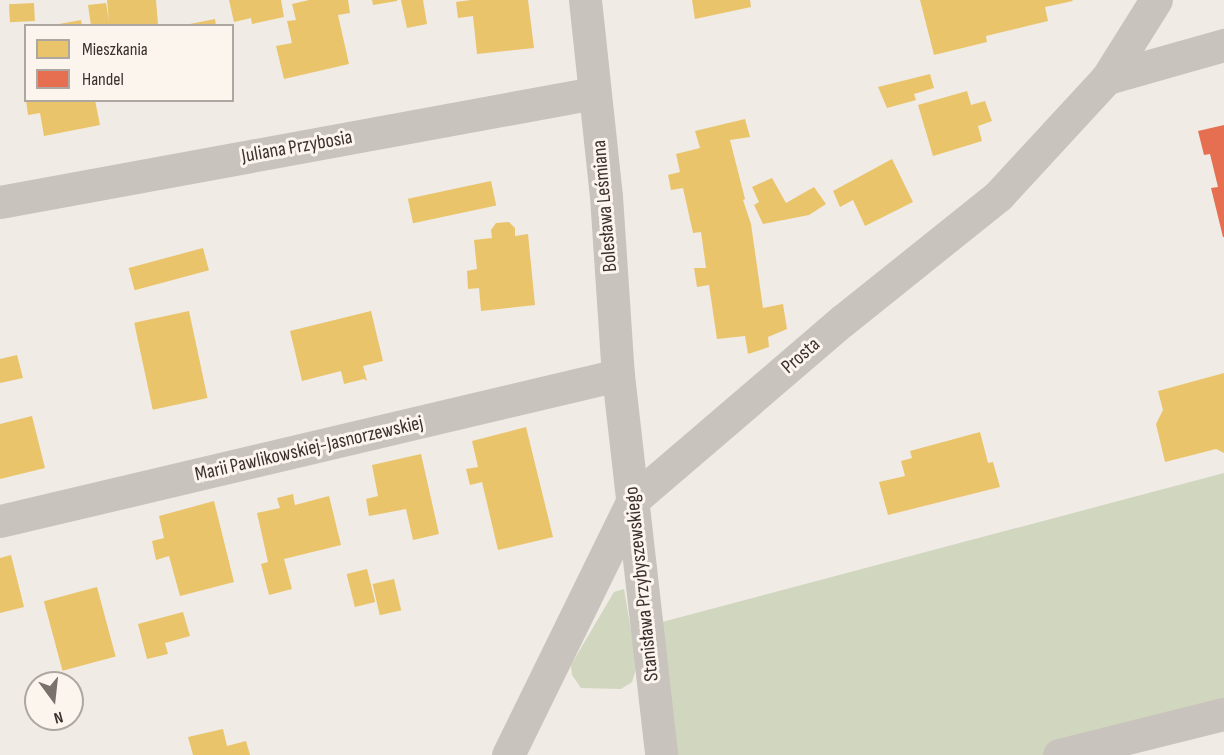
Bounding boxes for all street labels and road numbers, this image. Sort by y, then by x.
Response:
street label: Juliana Przybosia [240,125,354,169]
street label: Bolesława Leśmiana [587,139,623,273]
street label: Prosta [777,333,825,379]
street label: Marii Pawlikowskiej-Jasnorzewskiej [193,411,425,487]
street label: Stanisława Przybyszewskiego [620,485,664,683]

